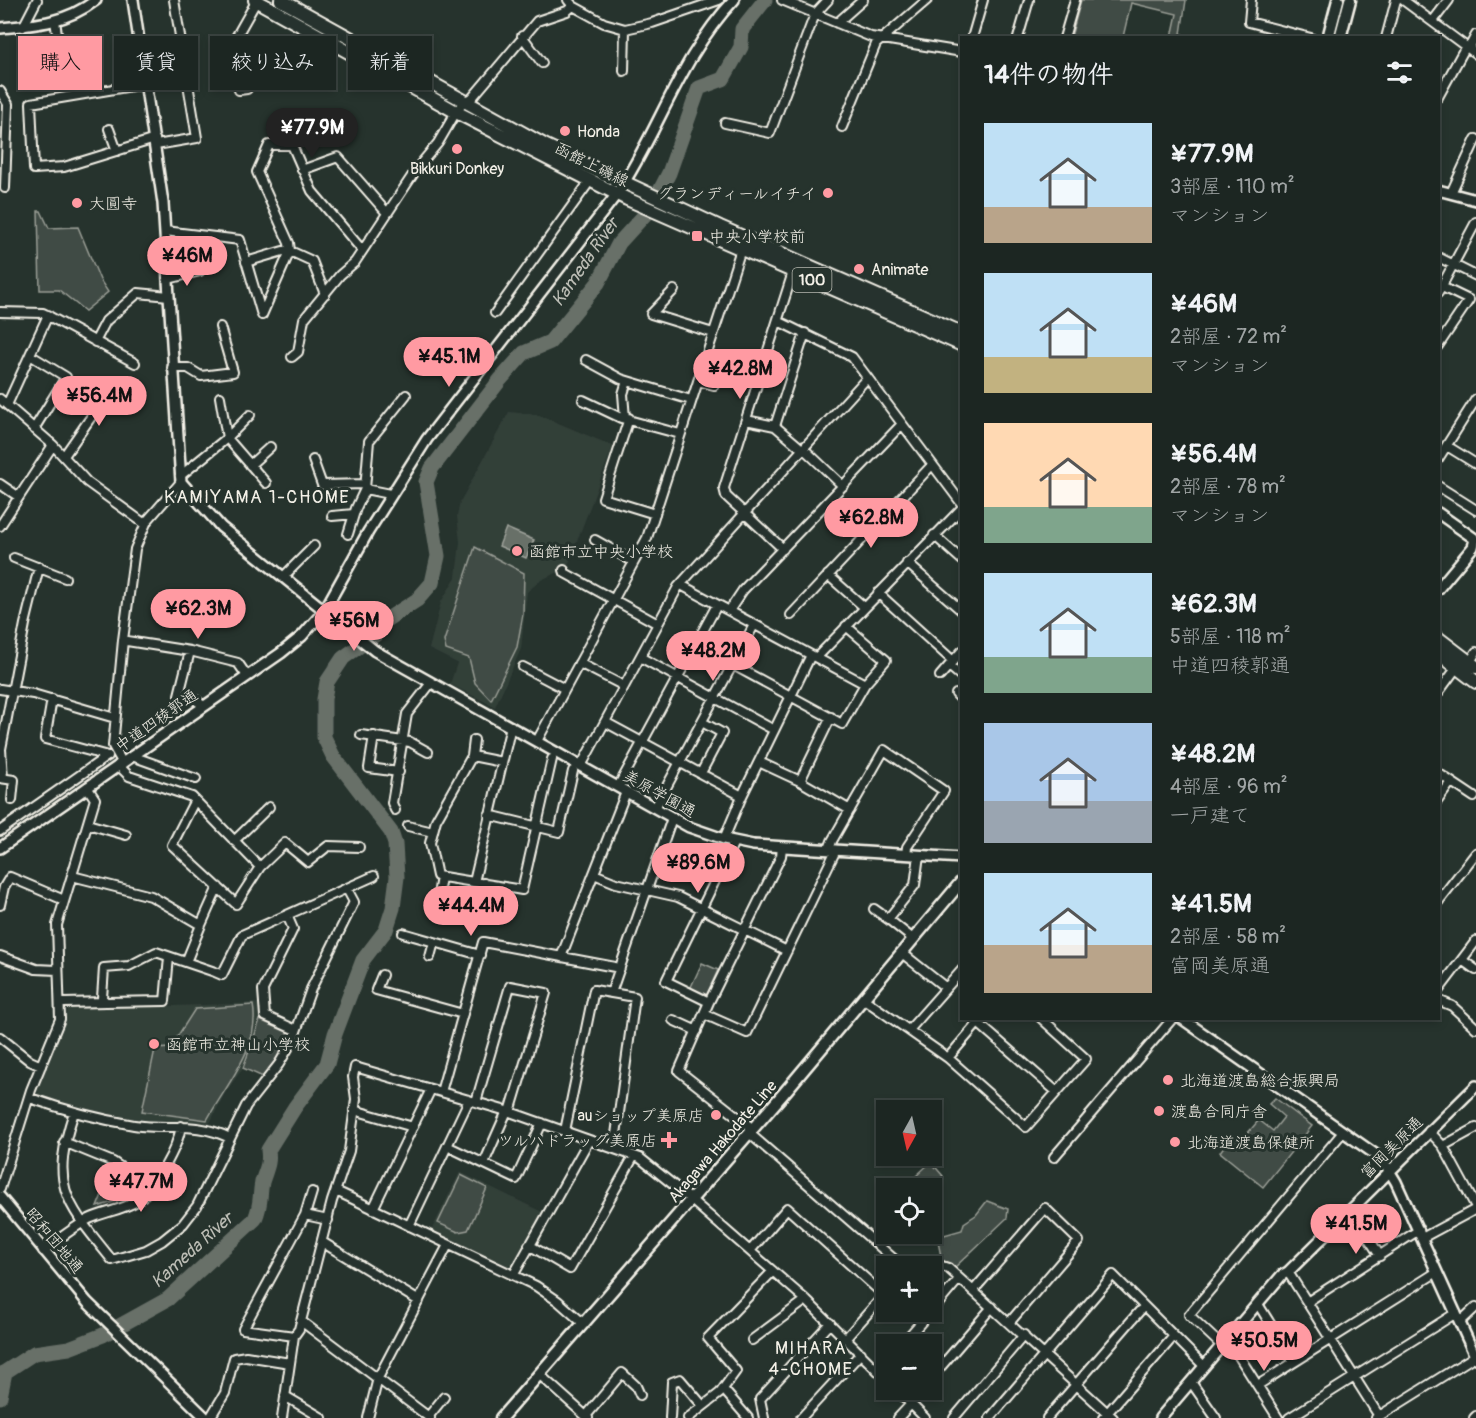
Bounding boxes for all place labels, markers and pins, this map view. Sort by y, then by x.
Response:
pin: ¥77.9M [263,108,361,159]
place label: Honda [577,122,620,142]
marker: Honda [558,124,572,138]
marker: Bikkuri Donkey [450,142,464,156]
place label: Bikkuri Donkey [410,159,504,179]
place label: グランディールイチイ [657,184,816,204]
marker: グランディールイチイ [821,186,835,200]
place label: 大圓寺 [89,194,137,214]
marker: 大圓寺 [70,196,84,210]
place label: 中央小学校前 [709,227,805,247]
marker: 中央小学校前 [690,229,704,243]
pin: ¥46M [151,236,223,287]
place label: Animate [871,260,929,280]
marker: Animate [852,262,866,276]
pin: ¥45.1M [400,337,498,388]
pin: ¥42.8M [691,349,789,400]
pin: ¥56.4M [50,376,148,427]
pin: ¥62.8M [822,498,920,549]
place label: 函館市立中央小学校 [529,542,673,562]
marker: 函館市立中央小学校 [510,544,524,558]
pin: ¥62.3M [149,589,247,640]
pin: ¥56M [318,601,390,652]
pin: ¥48.2M [664,631,762,682]
pin: ¥89.6M [649,843,747,894]
pin: ¥44.4M [422,886,520,937]
place label: 函館市立神山小学校 [166,1035,310,1055]
marker: 函館市立神山小学校 [147,1037,161,1051]
place label: 北海道渡島総合振興局 [1180,1071,1340,1091]
marker: 北海道渡島総合振興局 [1161,1073,1175,1087]
place label: 渡島合同庁舎 [1171,1102,1267,1122]
marker: 渡島合同庁舎 [1152,1104,1166,1118]
place label: auショップ美原店 [577,1106,704,1126]
marker: auショップ美原店 [709,1108,723,1122]
place label: ツルハドラッグ美原店 [498,1131,657,1151]
marker: ツルハドラッグ美原店 [662,1133,676,1147]
place label: 北海道渡島保健所 [1187,1133,1315,1153]
marker: 北海道渡島保健所 [1168,1135,1182,1149]
pin: ¥47.7M [92,1162,190,1213]
pin: ¥41.5M [1307,1204,1405,1255]
pin: ¥50.5M [1215,1321,1313,1372]

